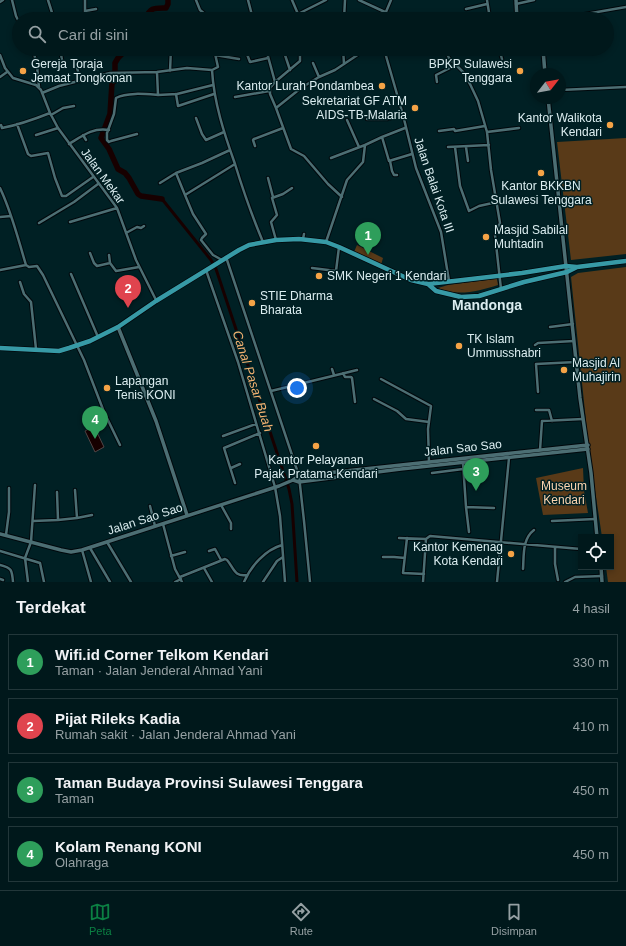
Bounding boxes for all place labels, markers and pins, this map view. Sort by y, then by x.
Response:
place label: Gereja Toraja Jemaat Tongkonan [31,57,132,85]
place label: BPKP Sulawesi Tenggara [429,57,512,85]
marker: Gereja Toraja Jemaat Tongkonan [18,66,28,76]
marker: BPKP Sulawesi Tenggara [515,66,525,76]
place label: Kantor Lurah Pondambea [237,79,374,93]
marker: Kantor Lurah Pondambea [377,81,387,91]
place label: Sekretariat GF ATM AIDS-TB-Malaria [302,94,407,122]
marker: Sekretariat GF ATM AIDS-TB-Malaria [410,103,420,113]
place label: Kantor Walikota Kendari [518,111,602,139]
marker: Kantor Walikota Kendari [605,120,615,130]
marker: Kantor BKKBN Sulawesi Tenggara [536,168,546,178]
place label: Kantor BKKBN Sulawesi Tenggara [490,179,592,207]
pin: 1 [355,222,381,255]
place label: Masjid Sabilal Muhtadin [494,223,568,251]
marker: Masjid Sabilal Muhtadin [481,232,491,242]
place label: SMK Negeri 1 Kendari [327,269,446,283]
marker: SMK Negeri 1 Kendari [314,271,324,281]
pin: 2 [115,275,141,308]
place label: STIE Dharma Bharata [260,289,333,317]
marker: STIE Dharma Bharata [247,298,257,308]
place label: TK Islam Ummusshabri [467,332,541,360]
marker: TK Islam Ummusshabri [454,341,464,351]
place label: Masjid Al Muhajirin [572,356,621,384]
marker: Masjid Al Muhajirin [559,365,569,375]
place label: Lapangan Tenis KONI [115,374,176,402]
marker: Lapangan Tenis KONI [102,383,112,393]
pin: 4 [82,406,108,439]
marker: Kantor Pelayanan Pajak Pratama Kendari [311,441,321,451]
place label: Kantor Pelayanan Pajak Pratama Kendari [254,453,378,481]
pin: 3 [463,458,489,491]
place label: Kantor Kemenag Kota Kendari [413,540,503,568]
marker: Kantor Kemenag Kota Kendari [506,549,516,559]

